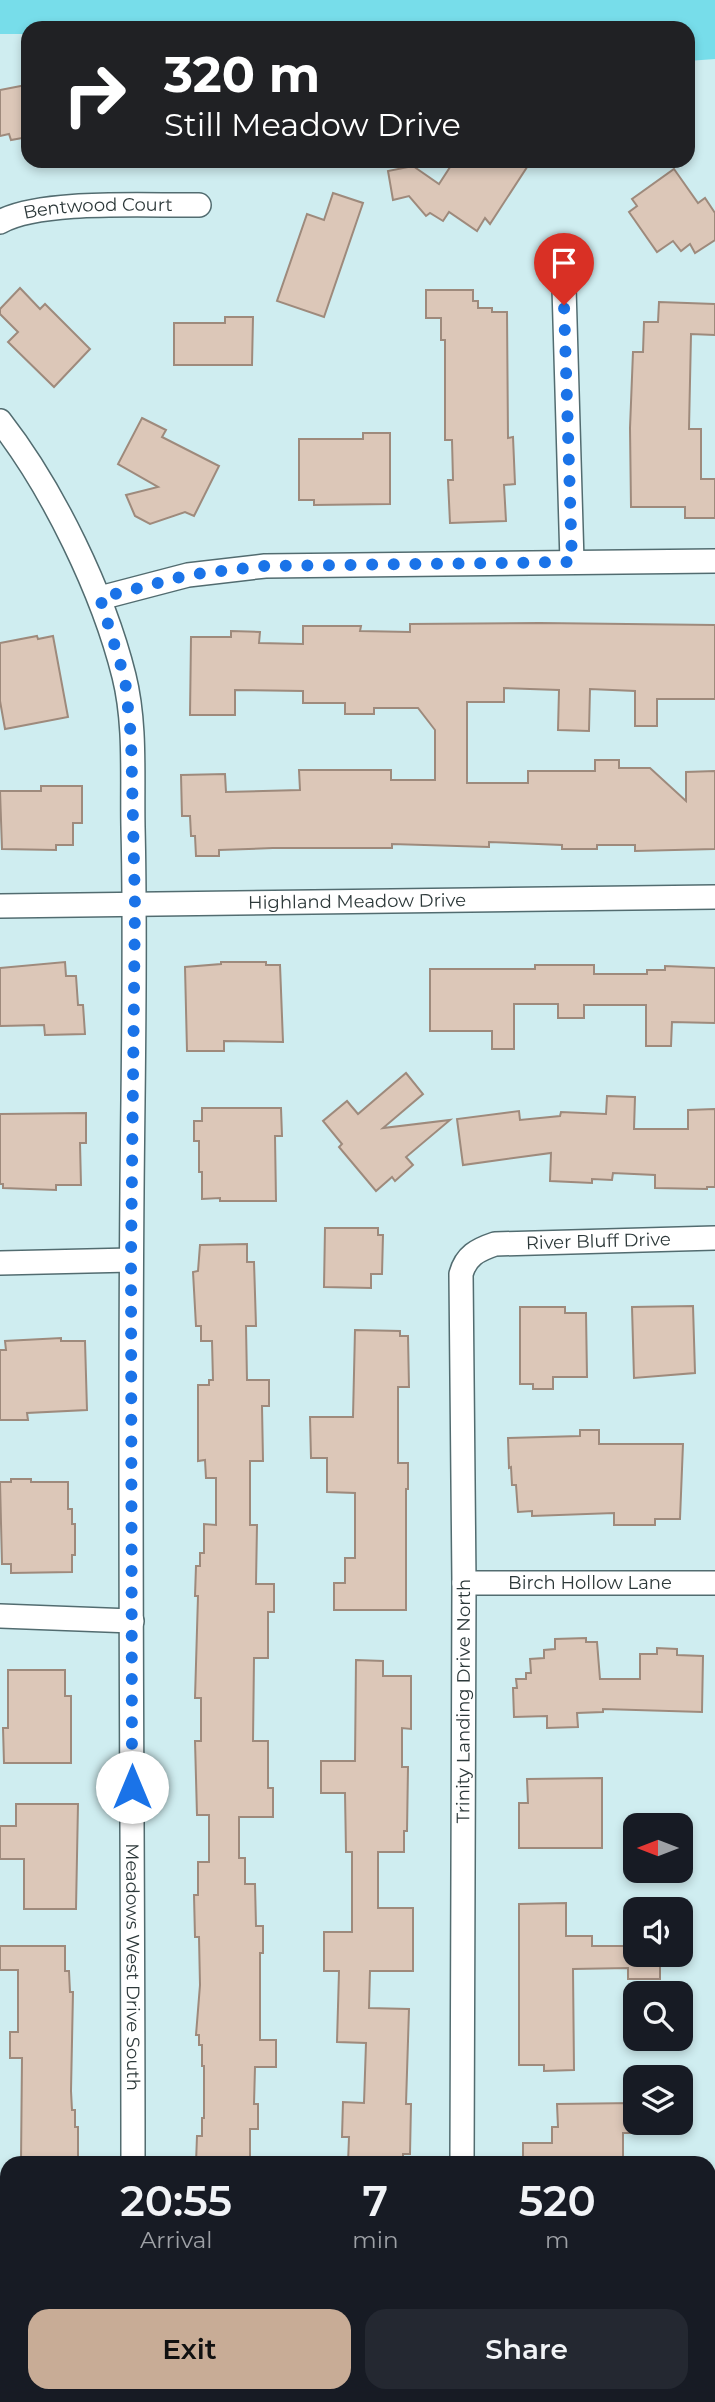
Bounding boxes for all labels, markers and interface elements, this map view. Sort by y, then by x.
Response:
text: 320 m [164,45,320,104]
icon: right [49,49,140,140]
text: Still Meadow Drive [164,105,461,144]
street label: Bentwood Court [21,194,173,224]
pin [534,233,594,305]
icon: arrive [545,244,583,282]
street label: Highland Meadow Drive [248,889,466,914]
street label: River Bluff Drive [526,1228,671,1254]
street label: Birch Hollow Lane [508,1572,672,1594]
street label: Trinity Landing Drive North [452,1579,475,1823]
position arrow [95,1750,169,1824]
north arrow [623,1813,693,1883]
map controls [623,1813,693,2135]
street label: Meadows West Drive South [121,1843,144,2091]
button: sound [623,1897,693,1967]
button: search [623,1981,693,2051]
button: layers [623,2065,693,2135]
text: 20:55 [120,2175,232,2227]
text: 7 [363,2175,388,2227]
text: 520 [519,2175,596,2227]
text: Arrival [140,2226,212,2254]
text: min [352,2226,398,2254]
text: m [545,2226,569,2254]
button: Exit [28,2309,351,2389]
button: Share [365,2309,688,2389]

